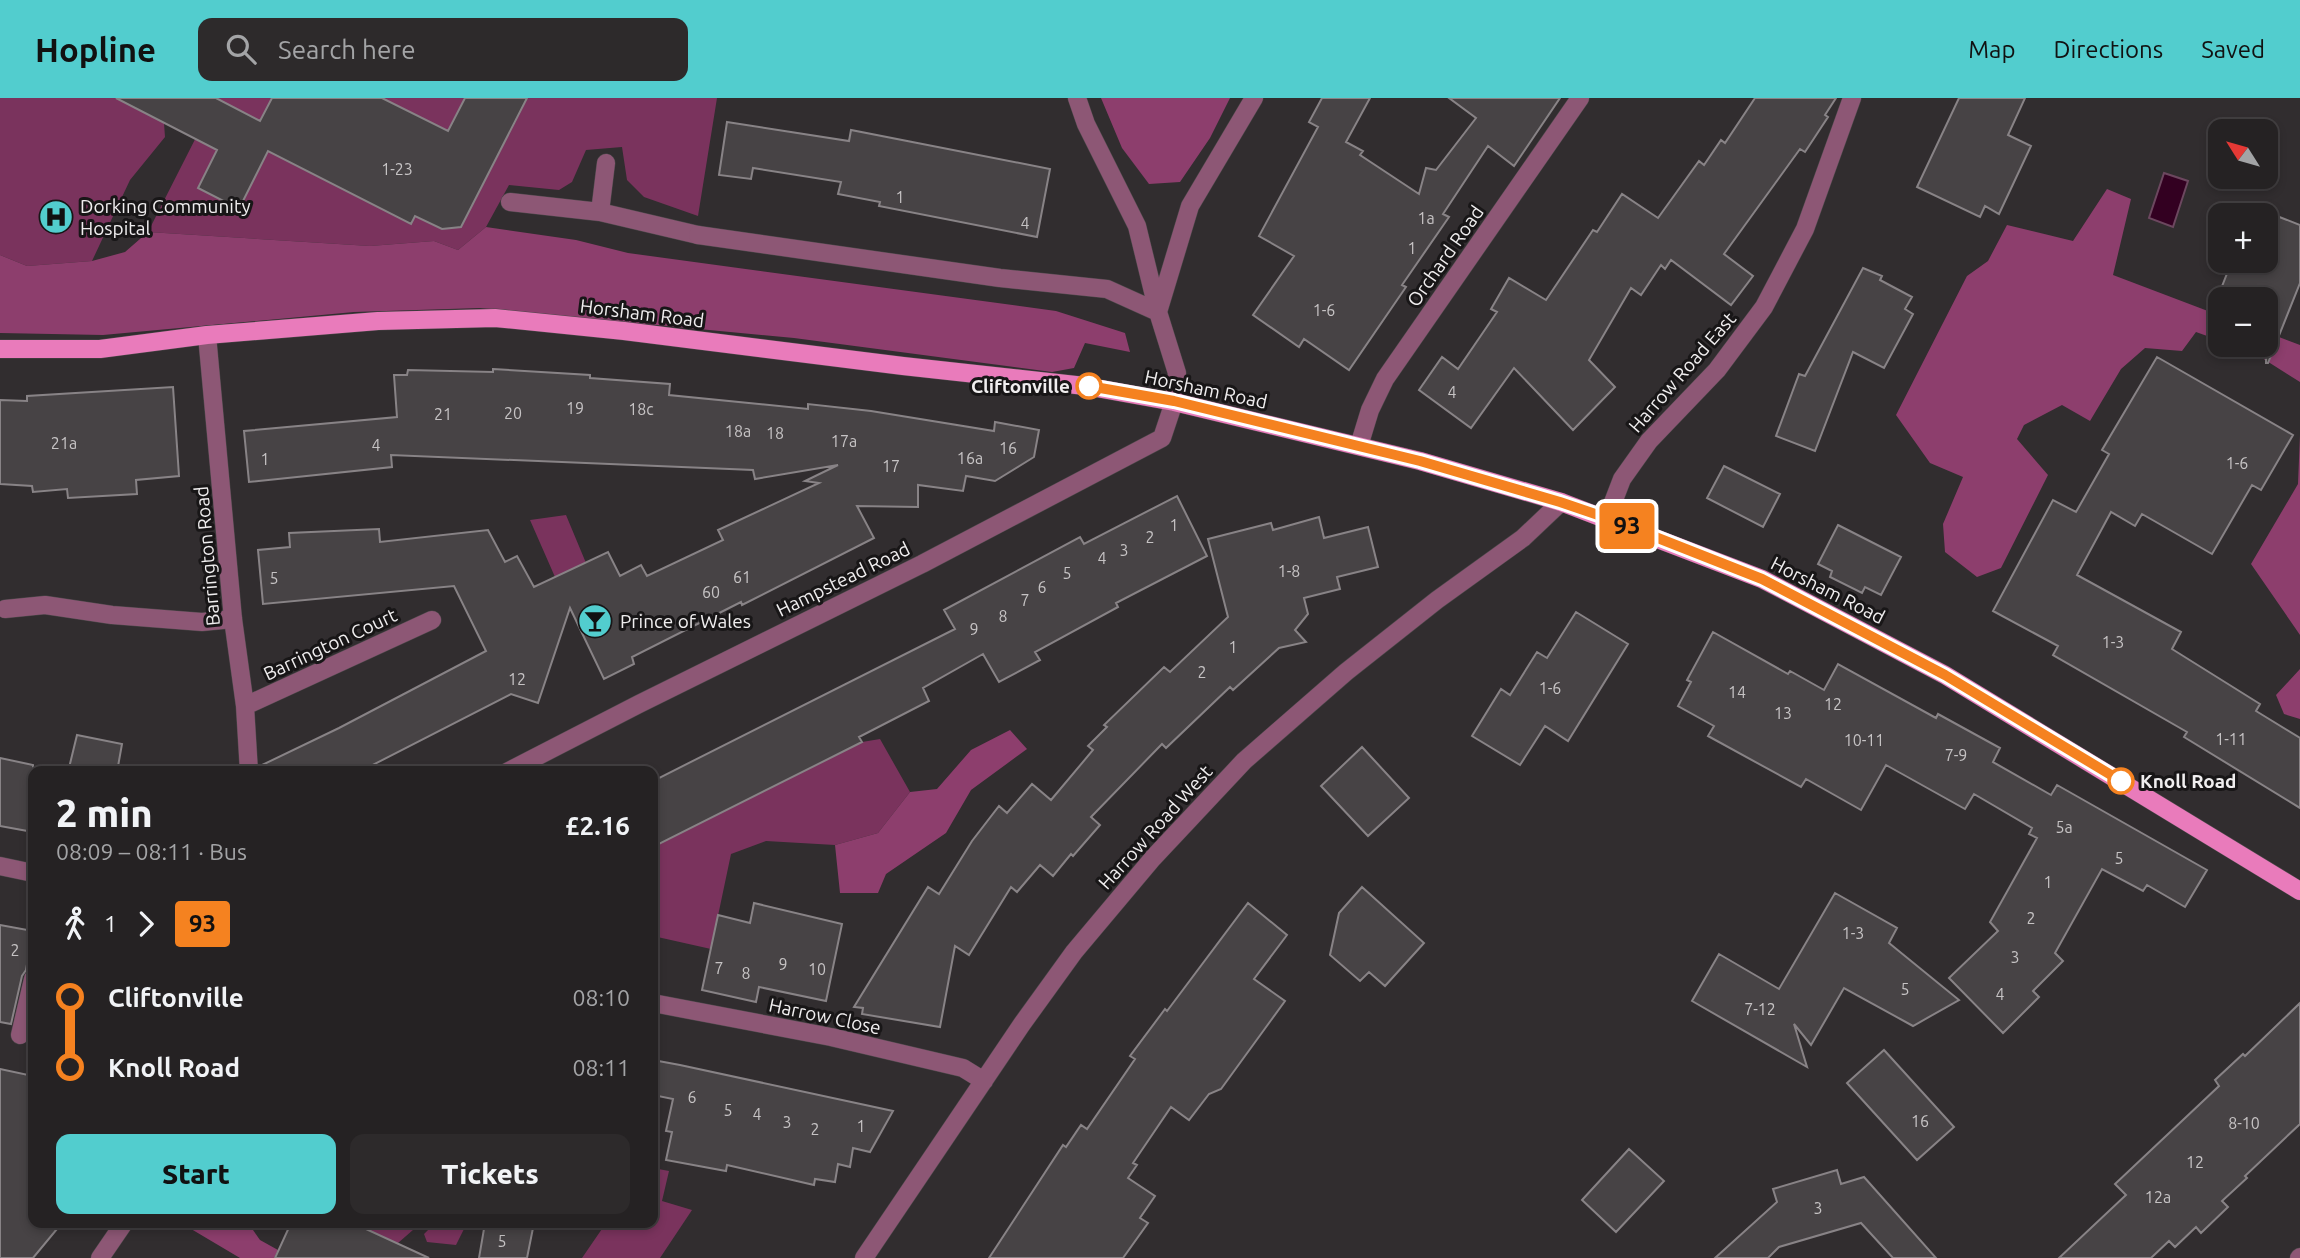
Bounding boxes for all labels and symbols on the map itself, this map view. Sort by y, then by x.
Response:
north arrow [2208,119,2278,189]
house number: 1-23 [381,160,413,178]
house number: 1 [895,188,905,206]
place label: Dorking Community Hospital [80,195,251,239]
hospital icon: Dorking Community Hospital [37,198,75,236]
street label: Orchard Road [1402,201,1488,311]
house number: 1a [1417,209,1435,227]
house number: 4 [1020,214,1030,232]
house number: 1 [1407,239,1417,257]
street label: Horsham Road [579,294,705,332]
house number: 1-6 [1313,301,1335,319]
street label: Harrow Road East [1624,307,1740,437]
street label: Horsham Road [1143,365,1269,413]
marker: Cliftonville [1076,373,1102,399]
place label: Cliftonville [971,375,1070,397]
house number: 4 [1447,383,1457,401]
house number: 19 [566,399,584,417]
house number: 18c [628,400,654,418]
house number: 20 [504,404,522,422]
house number: 21 [434,405,452,423]
house number: 18a [725,422,751,440]
house number: 18 [766,424,784,442]
house number: 17a [831,432,857,450]
house number: 21a [51,434,77,452]
house number: 4 [371,436,381,454]
house number: 16 [999,439,1017,457]
house number: 16a [957,449,983,467]
house number: 1 [260,450,270,468]
house number: 1-6 [2226,454,2248,472]
house number: 17 [882,457,900,475]
street label: Barrington Road [190,485,224,627]
line badge: 93 [1596,503,1658,549]
house number: 1 [1169,516,1179,534]
house number: 2 [1145,528,1155,546]
street label: Hampstead Road [773,537,913,621]
house number: 3 [1119,541,1129,559]
house number: 4 [1097,549,1107,567]
street label: Horsham Road [1767,552,1889,628]
house number: 1-8 [1278,562,1300,580]
house number: 5 [1062,564,1072,582]
house number: 61 [733,568,751,586]
house number: 5 [269,569,279,587]
house number: 6 [1037,578,1047,596]
house number: 60 [702,583,720,601]
house number: 7 [1020,591,1030,609]
bar icon: Prince of Wales [576,602,614,640]
street label: Barrington Court [260,603,401,685]
house number: 8 [998,607,1008,625]
place label: Prince of Wales [620,610,751,632]
house number: 9 [969,620,979,638]
house number: 1-3 [2102,633,2124,651]
house number: 1 [1228,638,1238,656]
house number: 2 [1197,663,1207,681]
house number: 12 [508,670,526,688]
house number: 1-6 [1539,679,1561,697]
house number: 14 [1728,683,1746,701]
house number: 12 [1824,695,1842,713]
house number: 13 [1774,704,1792,722]
house number: 1-11 [2215,730,2247,748]
house number: 10-11 [1844,731,1884,749]
house number: 7-9 [1945,746,1967,764]
street label: Harrow Road West [1094,760,1217,894]
marker: Knoll Road [2108,768,2134,794]
place label: Knoll Road [2140,770,2236,792]
house number: 5a [2055,818,2073,836]
house number: 5 [2114,849,2124,867]
house number: 1 [2043,873,2053,891]
house number: 2 [2026,909,2036,927]
house number: 1-3 [1842,924,1864,942]
house number: 2 [10,941,20,959]
house number: 3 [2010,948,2020,966]
house number: 9 [778,955,788,973]
house number: 7 [714,959,724,977]
house number: 10 [808,960,826,978]
house number: 8 [741,964,751,982]
house number: 5 [1900,980,1910,998]
house number: 4 [1995,985,2005,1003]
street label: Harrow Close [767,993,883,1039]
house number: 7-12 [1744,1000,1776,1018]
house number: 6 [687,1088,697,1106]
house number: 5 [723,1101,733,1119]
house number: 4 [752,1105,762,1123]
house number: 16 [1911,1112,1929,1130]
house number: 3 [782,1113,792,1131]
house number: 8-10 [2228,1114,2260,1132]
house number: 1 [856,1117,866,1135]
house number: 2 [810,1120,820,1138]
house number: 12 [2186,1153,2204,1171]
house number: 12a [2145,1188,2171,1206]
house number: 3 [1813,1199,1823,1217]
house number: 5 [497,1232,507,1250]

